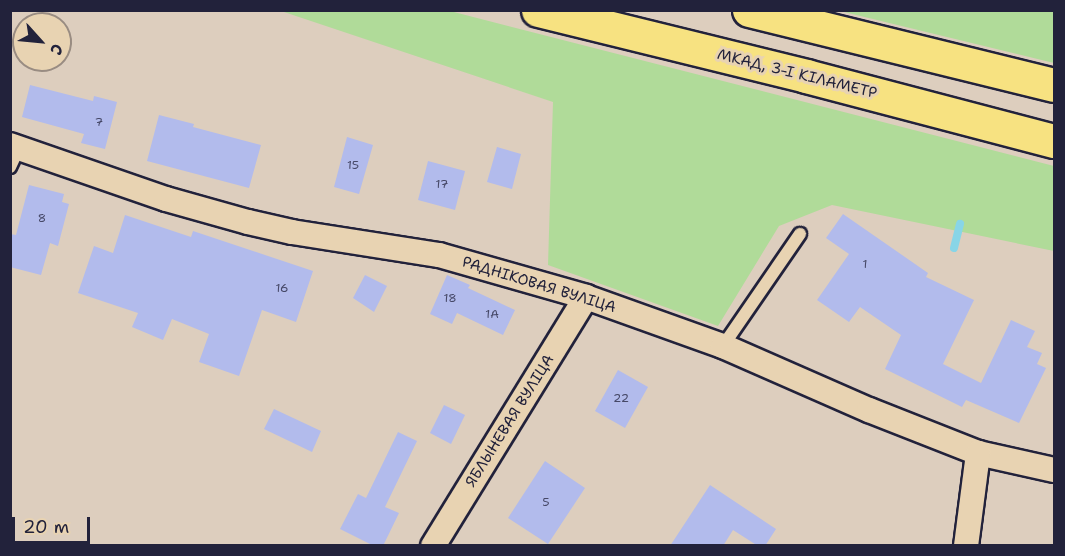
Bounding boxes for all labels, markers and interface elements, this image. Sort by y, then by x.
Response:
north arrow [12,12,72,72]
text: С [45,40,68,59]
street label: МКАД, 3-І КІЛАМЕТР [715,45,879,103]
house number: 7 [95,116,103,130]
house number: 15 [347,159,359,173]
house number: 17 [436,178,448,192]
house number: 8 [38,212,46,226]
street label: РАДНІКОВАЯ ВУЛІЦА [460,253,618,317]
house number: 1 [862,258,868,272]
house number: 16 [275,282,289,296]
house number: 18 [443,292,457,306]
house number: 1А [485,308,499,322]
street label: ЯБЛЫНЕВАЯ ВУЛІЦА [462,352,558,490]
house number: 22 [613,392,629,406]
house number: 5 [542,496,550,510]
scale bar [15,505,93,543]
text: 20 m [23,515,69,539]

